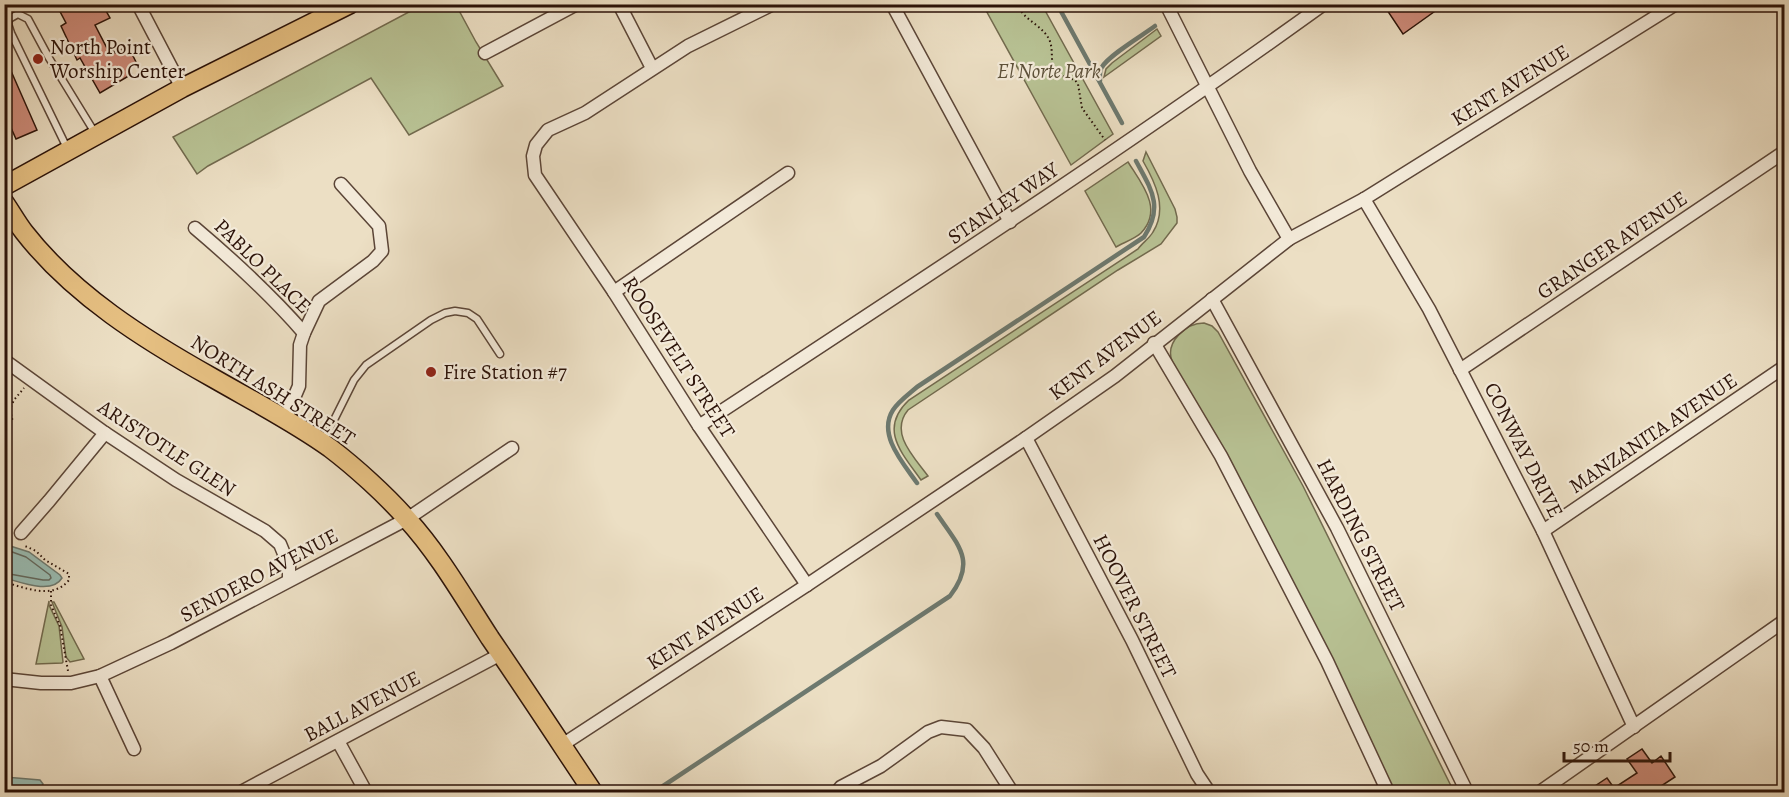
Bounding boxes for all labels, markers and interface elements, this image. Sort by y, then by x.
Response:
place label: North Point Worship Center [49,33,185,85]
street label: KENT AVENUE [1446,38,1574,132]
marker: North Point Worship Center [31,52,45,66]
park label: El Norte Park [997,57,1101,85]
street label: STANLEY WAY [942,155,1065,250]
street label: GRANGER AVENUE [1531,184,1693,306]
street label: PABLO PLACE [208,212,318,320]
street label: ROOSEVELT STREET [616,271,742,444]
street label: KENT AVENUE [1043,303,1167,407]
street label: NORTH ASH STREET [185,328,361,452]
place label: Fire Station #7 [443,358,567,386]
marker: Fire Station #7 [424,365,438,379]
street label: MANZANITA AVENUE [1563,366,1743,500]
street label: CONWAY DRIVE [1478,377,1570,523]
street label: ARISTOTLE GLEN [92,392,241,503]
street label: HARDING STREET [1310,454,1412,617]
street label: SENDERO AVENUE [175,521,343,629]
street label: HOOVER STREET [1087,529,1184,683]
street label: KENT AVENUE [641,580,769,676]
street label: BALL AVENUE [299,664,425,748]
scale bar [1564,725,1670,763]
text: 50 m [1573,734,1609,758]

